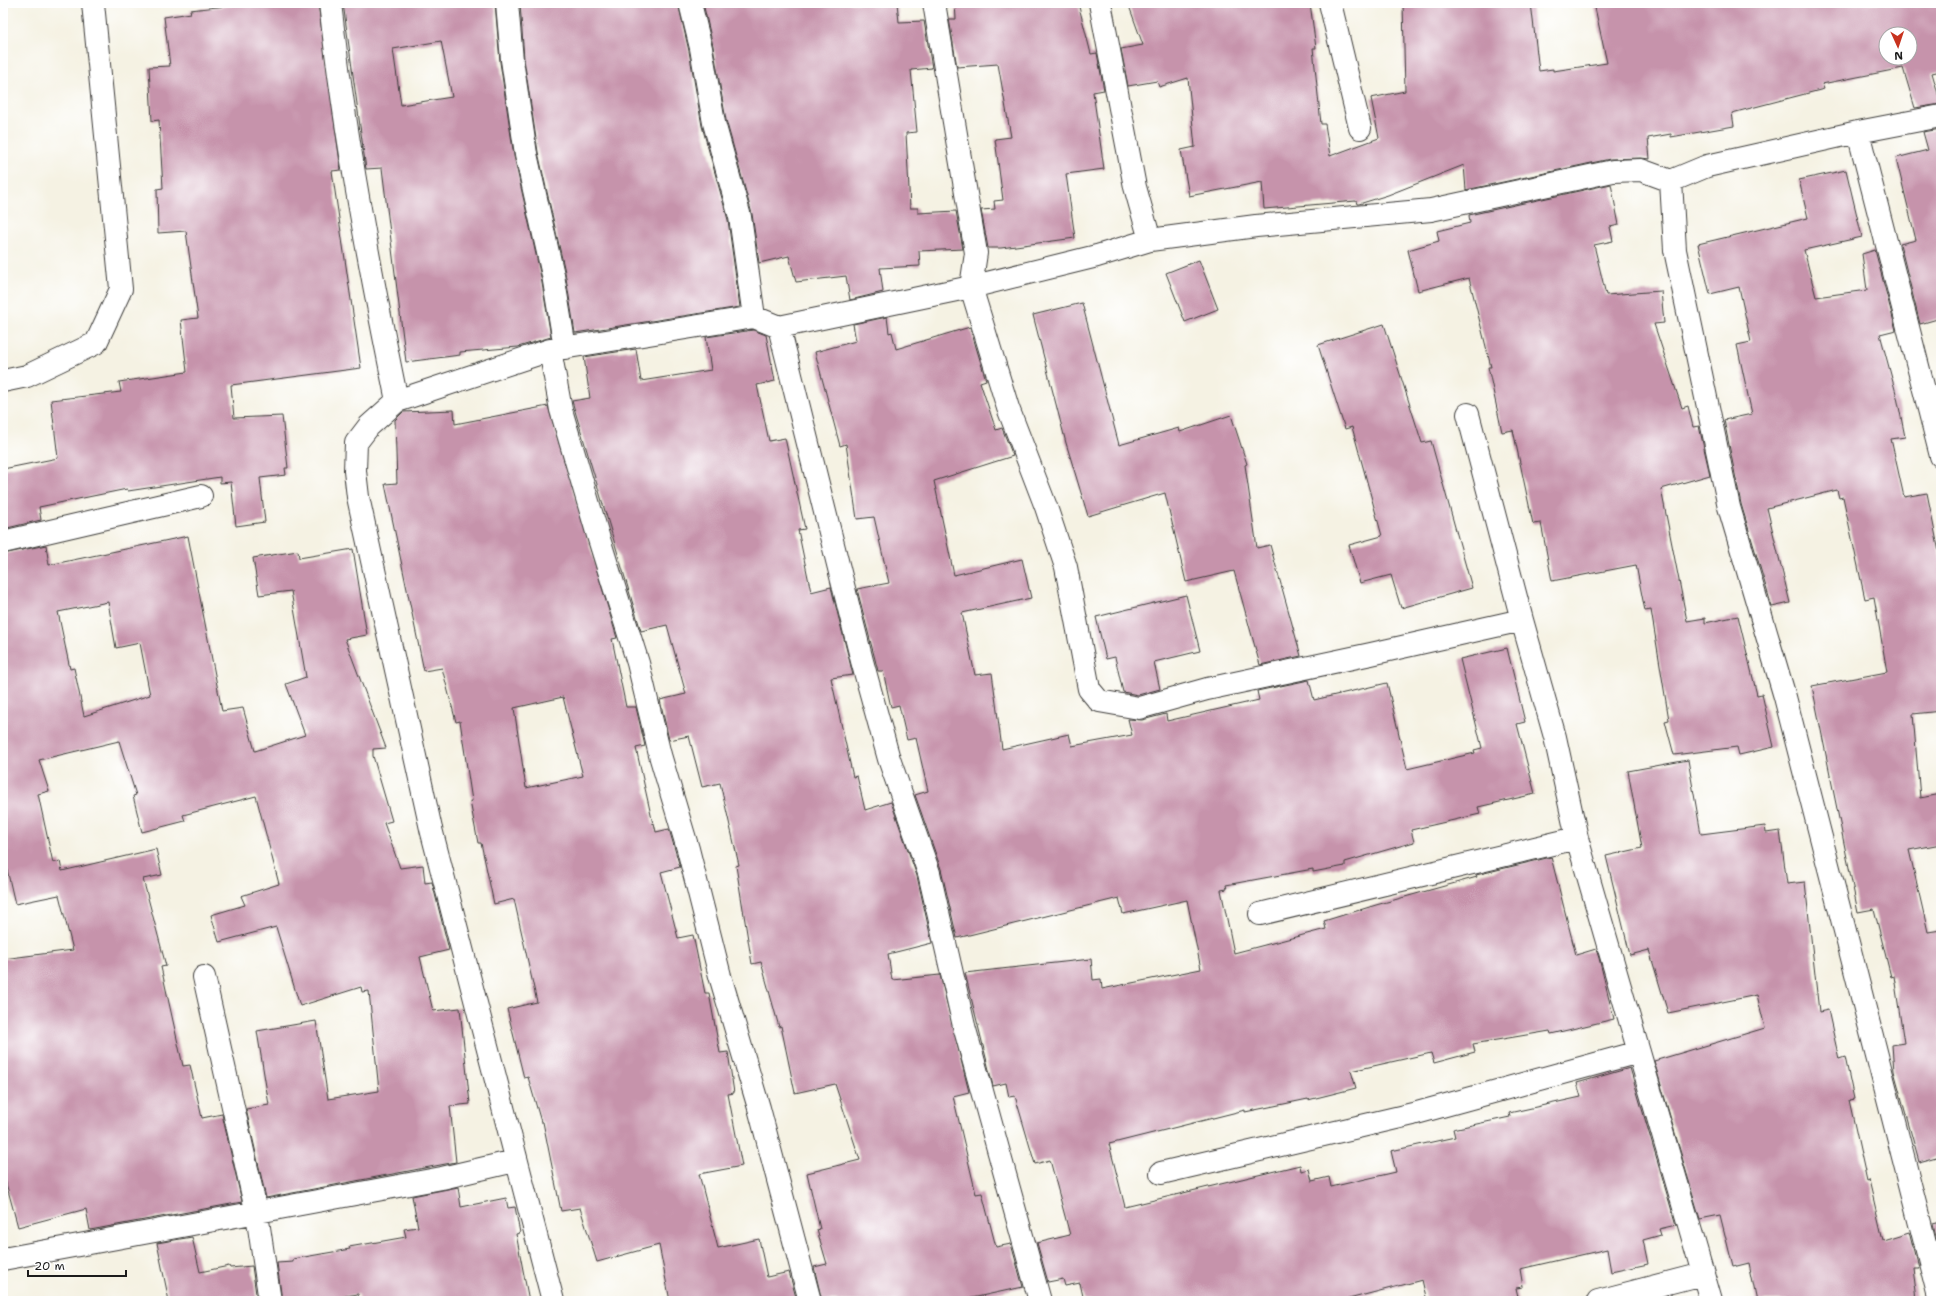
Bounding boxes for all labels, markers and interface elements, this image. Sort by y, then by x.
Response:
north arrow [1878,26,1918,66]
text: N [1893,48,1903,63]
scale bar [28,1252,126,1278]
text: 20 m [34,1258,65,1274]

